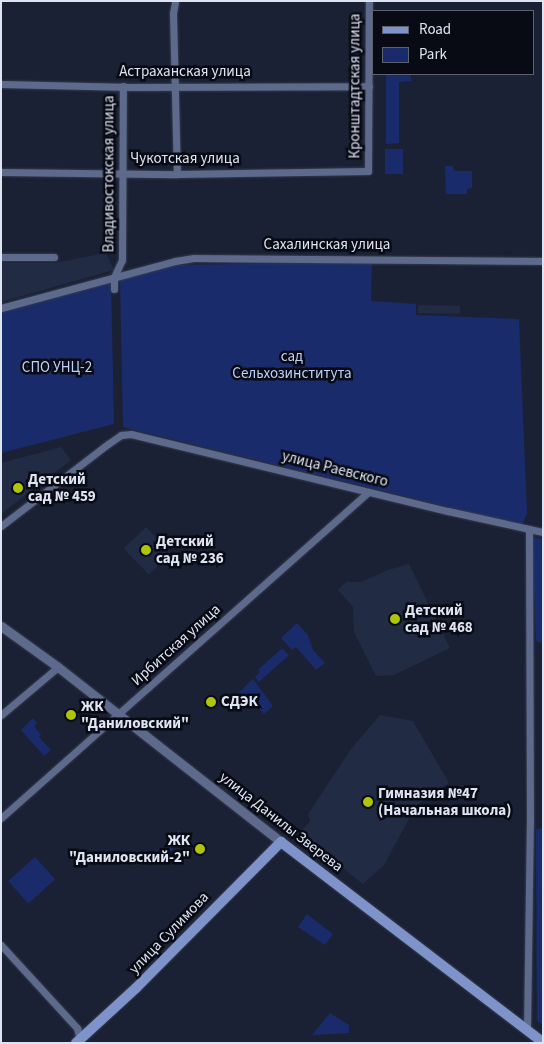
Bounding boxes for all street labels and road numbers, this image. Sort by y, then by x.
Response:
street label: Кронштадтская улица [346,13,364,159]
street label: Астраханская улица [119,63,251,81]
street label: Владивостокская улица [100,96,118,252]
street label: Чукотская улица [130,150,240,168]
street label: Сахалинская улица [264,236,390,254]
street label: улица Раевского [280,447,390,491]
street label: Ирбитская улица [128,600,224,690]
street label: улица Данилы Зверева [216,768,346,876]
street label: улица Сулимова [125,888,213,978]

